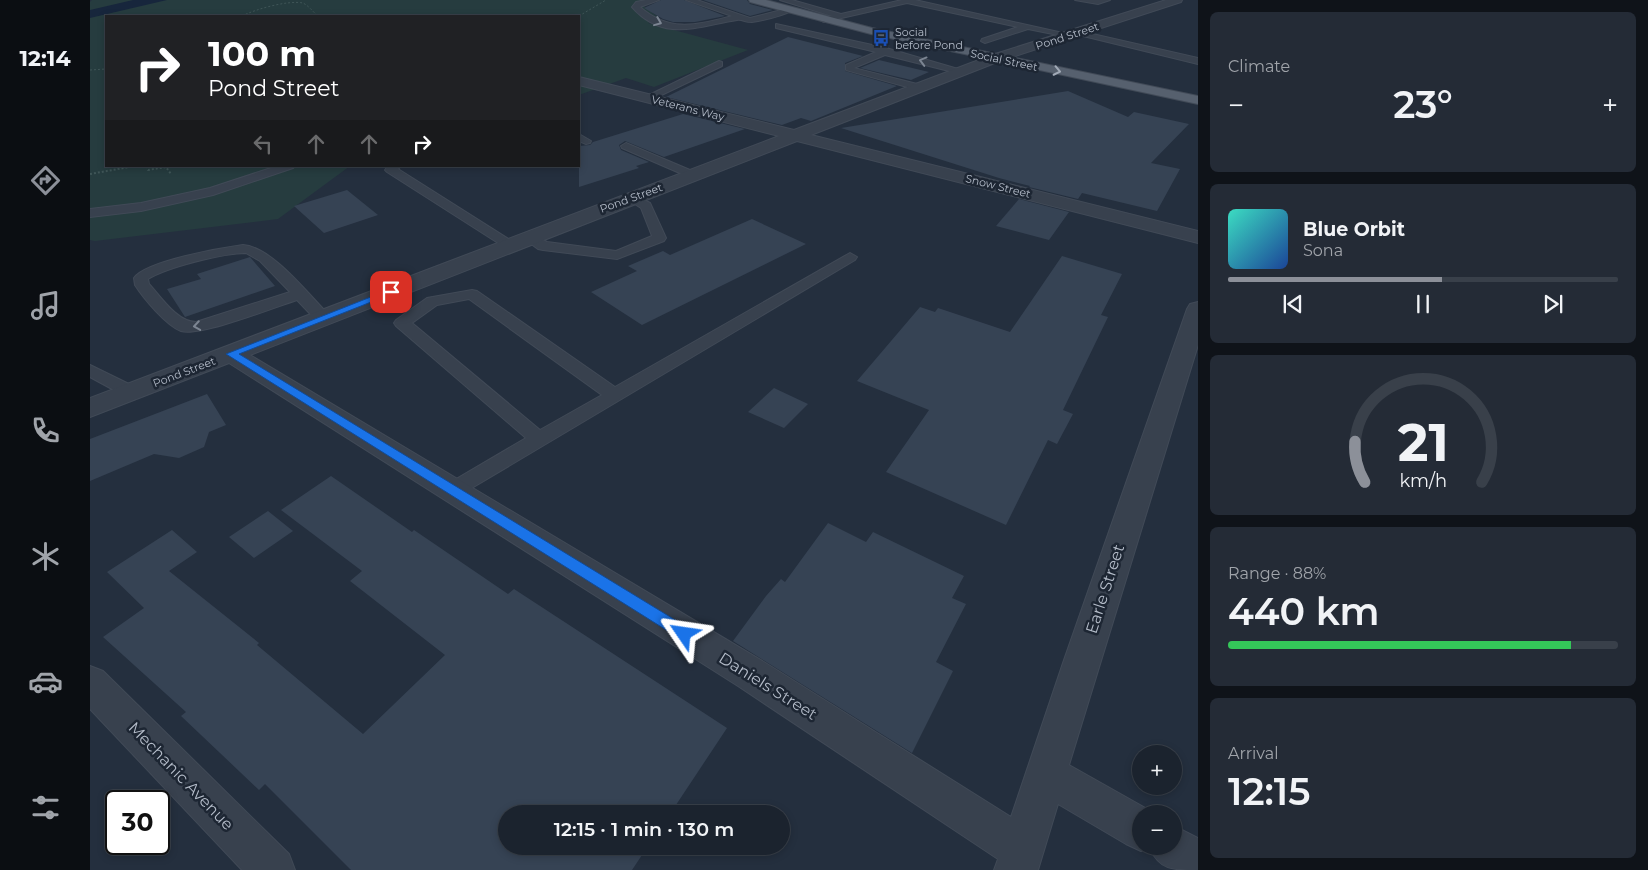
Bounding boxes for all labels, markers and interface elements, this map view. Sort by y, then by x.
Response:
one-way arrow [653,16,662,27]
street label: Pond Street [1034,19,1101,53]
place label: Social before Pond [895,25,963,52]
bus stop icon: Social before Pond [871,28,891,48]
text: 100 m [208,32,316,75]
icon: right [125,35,190,100]
text: 12:14 [19,45,71,72]
street label: Social Street [969,46,1039,74]
one-way arrow [919,56,928,67]
text: Climate [1228,57,1290,76]
one-way arrow [1052,66,1061,76]
text: Pond Street [208,75,339,102]
text: 23° [1393,81,1453,128]
text: − [1228,88,1244,122]
text: + [1602,88,1618,122]
street label: Veterans Way [650,92,726,124]
icon: left [249,130,277,158]
icon: ahead [302,130,330,158]
icon: ahead [355,130,383,158]
icon: right [408,130,436,158]
icon: directions [28,163,63,198]
street label: Snow Street [964,171,1033,201]
street label: Pond Street [598,180,665,216]
text: Blue Orbit [1303,218,1405,241]
text: Sona [1303,241,1343,260]
pin [370,271,412,313]
icon: arrive [377,278,405,306]
icon: music [28,288,63,323]
icon: previous [1279,290,1307,318]
icon: pause [1409,290,1437,318]
icon: next [1539,290,1567,318]
one-way arrow [192,320,200,331]
street label: Pond Street [151,354,218,390]
text: 21 [1397,411,1449,474]
icon: phone [28,413,63,448]
text: km/h [1399,470,1447,491]
icon: climate [28,539,63,574]
street label: Earle Street [1082,541,1129,636]
text: Range · 88% [1228,564,1326,583]
text: 440 km [1228,588,1380,635]
position arrow [657,607,709,659]
street label: Daniels Street [715,648,821,724]
icon: car [28,664,63,699]
street label: Mechanic Avenue [125,718,237,834]
text: Arrival [1228,744,1278,763]
map controls [1132,745,1182,855]
button: + [1132,745,1182,795]
text: 12:15 [1228,768,1311,815]
icon: filters [28,790,63,825]
speed limit sign: 30 [105,790,170,855]
button: − [1132,805,1182,855]
text: 12:15 · 1 min · 130 m [554,818,734,841]

